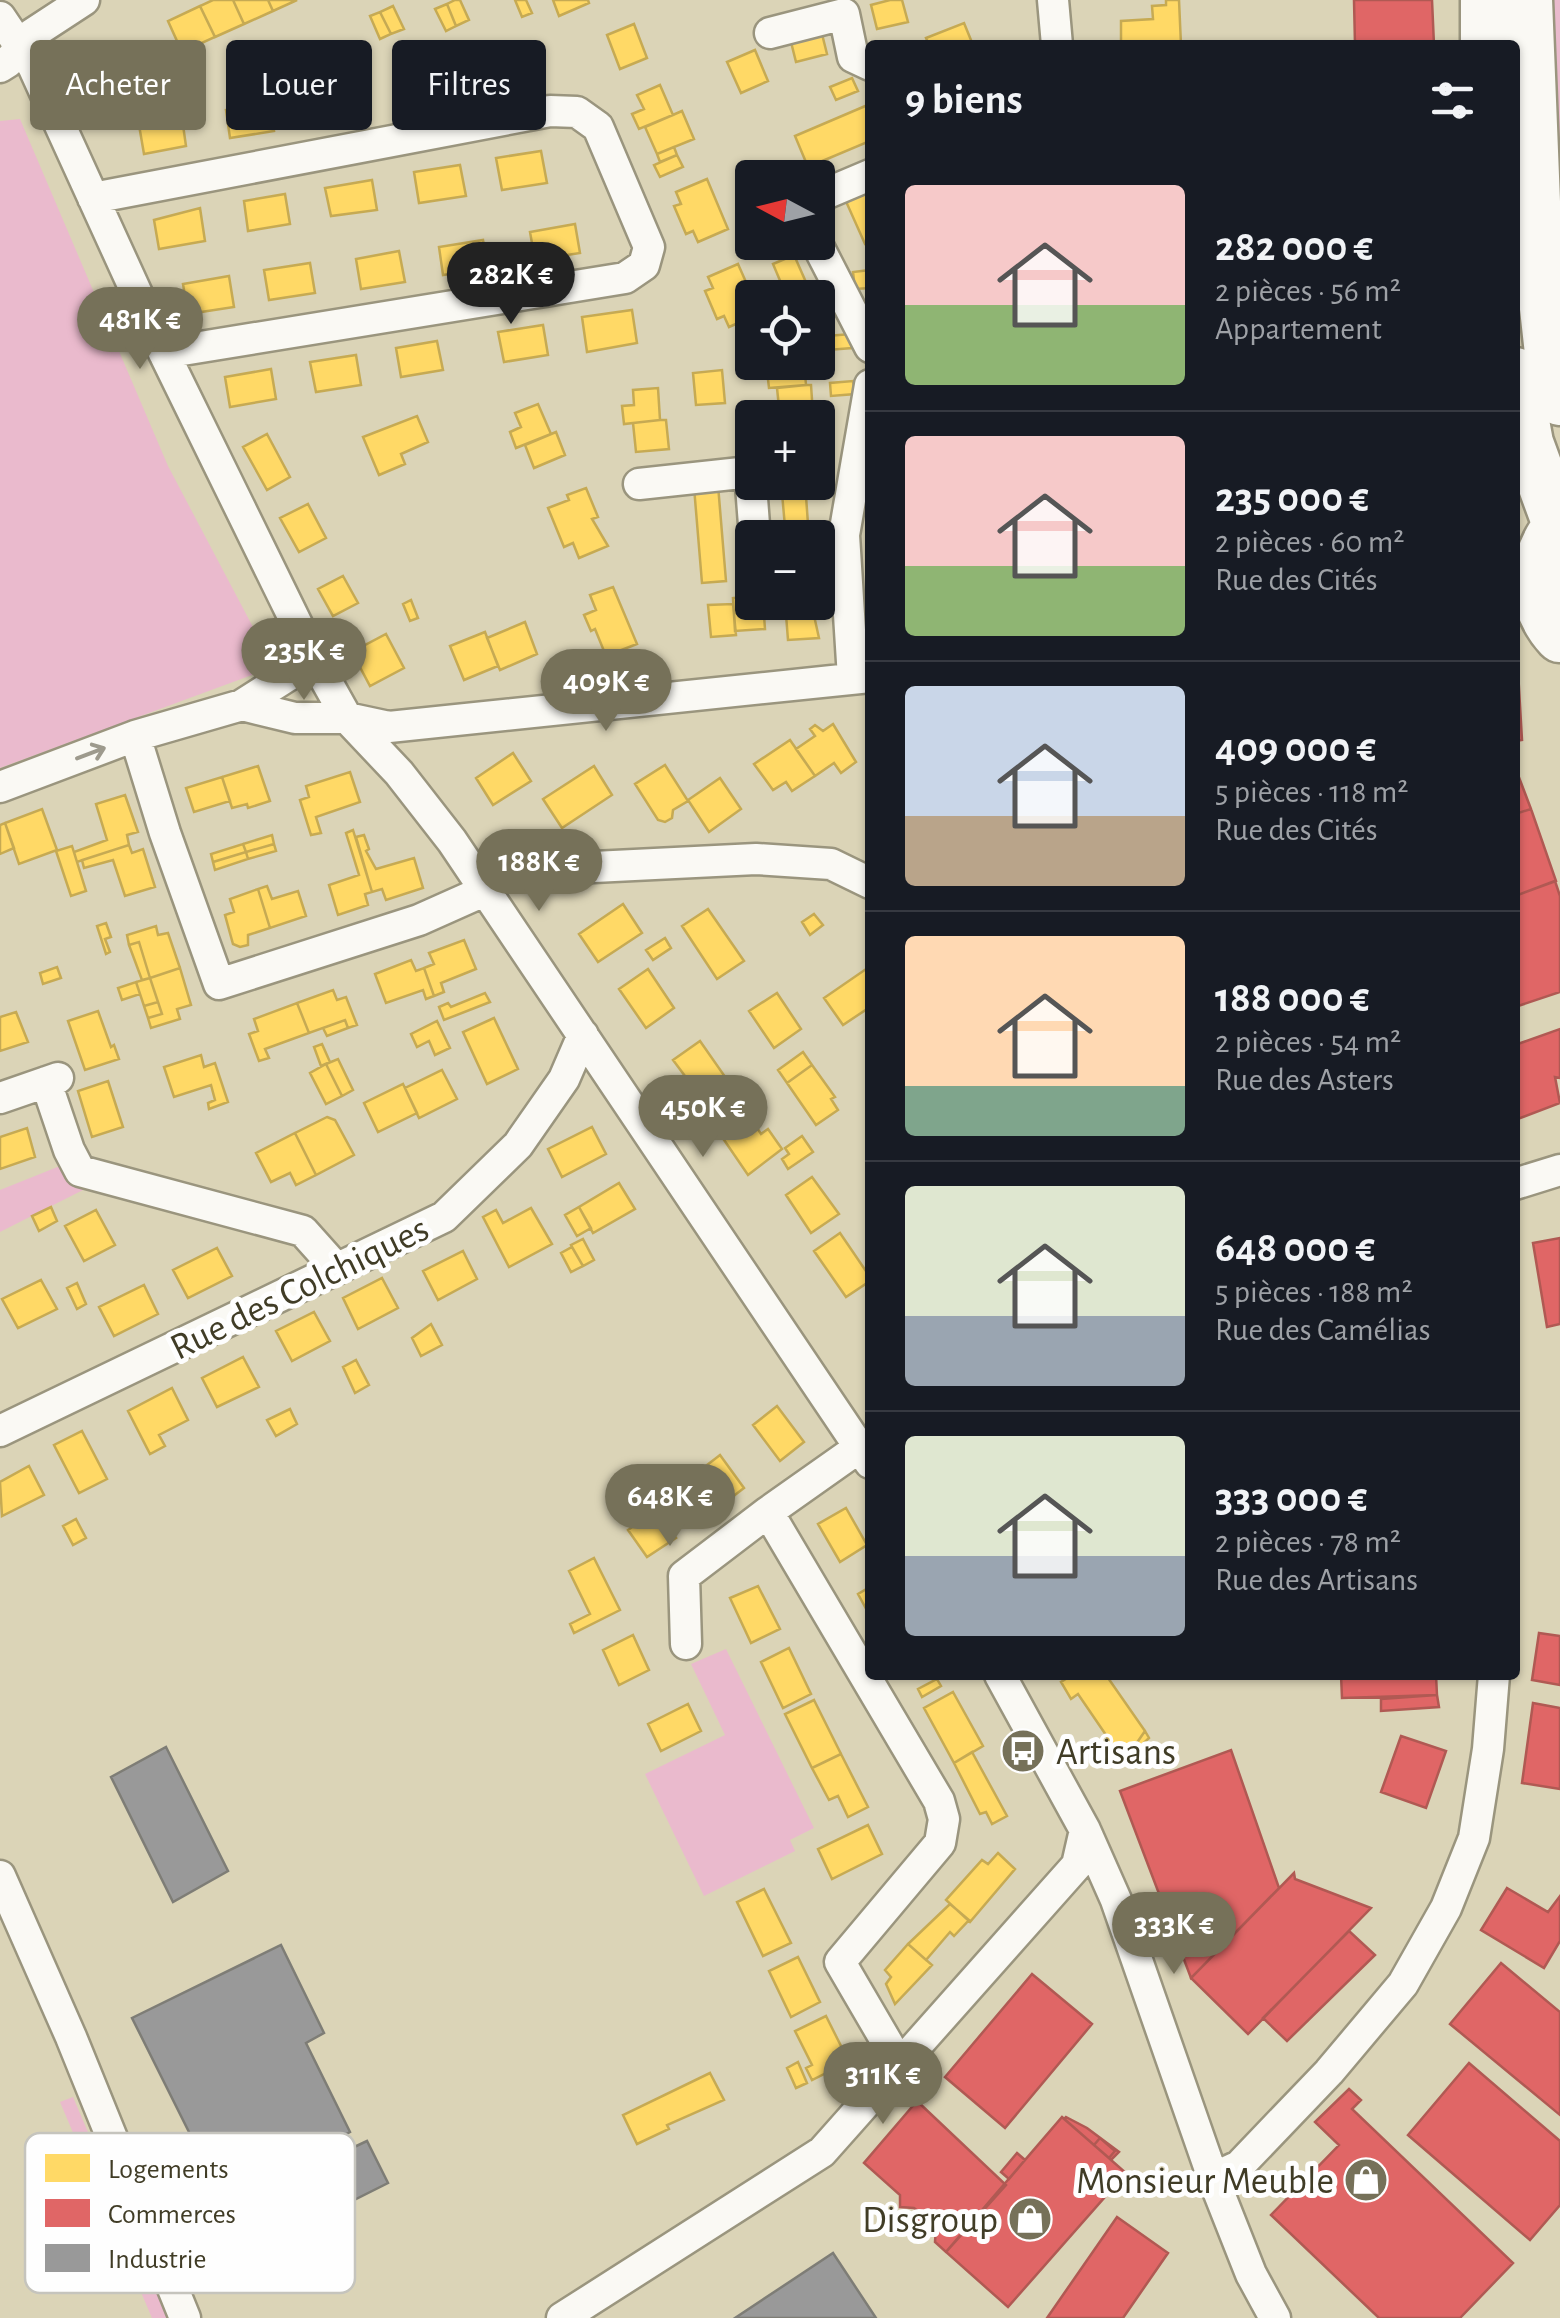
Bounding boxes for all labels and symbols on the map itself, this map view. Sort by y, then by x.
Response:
north arrow [735,160,835,260]
pin: 282K € [430,242,592,327]
pin: 481K € [59,287,221,372]
pin: 235K € [223,618,385,703]
pin: 409K € [525,649,687,734]
one-way arrow [75,742,106,760]
pin: 188K € [458,829,620,914]
pin: 450K € [622,1075,784,1160]
street label: Rue des Colchiques [165,1210,435,1368]
pin: 648K € [589,1464,751,1549]
bus stop icon: Artisans [1000,1728,1046,1774]
place label: Artisans [1056,1734,1176,1772]
pin: 333K € [1093,1892,1255,1977]
pin: 311K € [802,2042,964,2127]
legend [25,2133,355,2293]
text: Logements [108,2156,229,2184]
shop icon: Monsieur Meuble [1343,2157,1389,2203]
place label: Monsieur Meuble [1076,2163,1334,2201]
shop icon: Disgroup [1007,2196,1053,2242]
text: Commerces [108,2201,236,2229]
place label: Disgroup [862,2202,998,2240]
text: Industrie [108,2246,206,2274]

